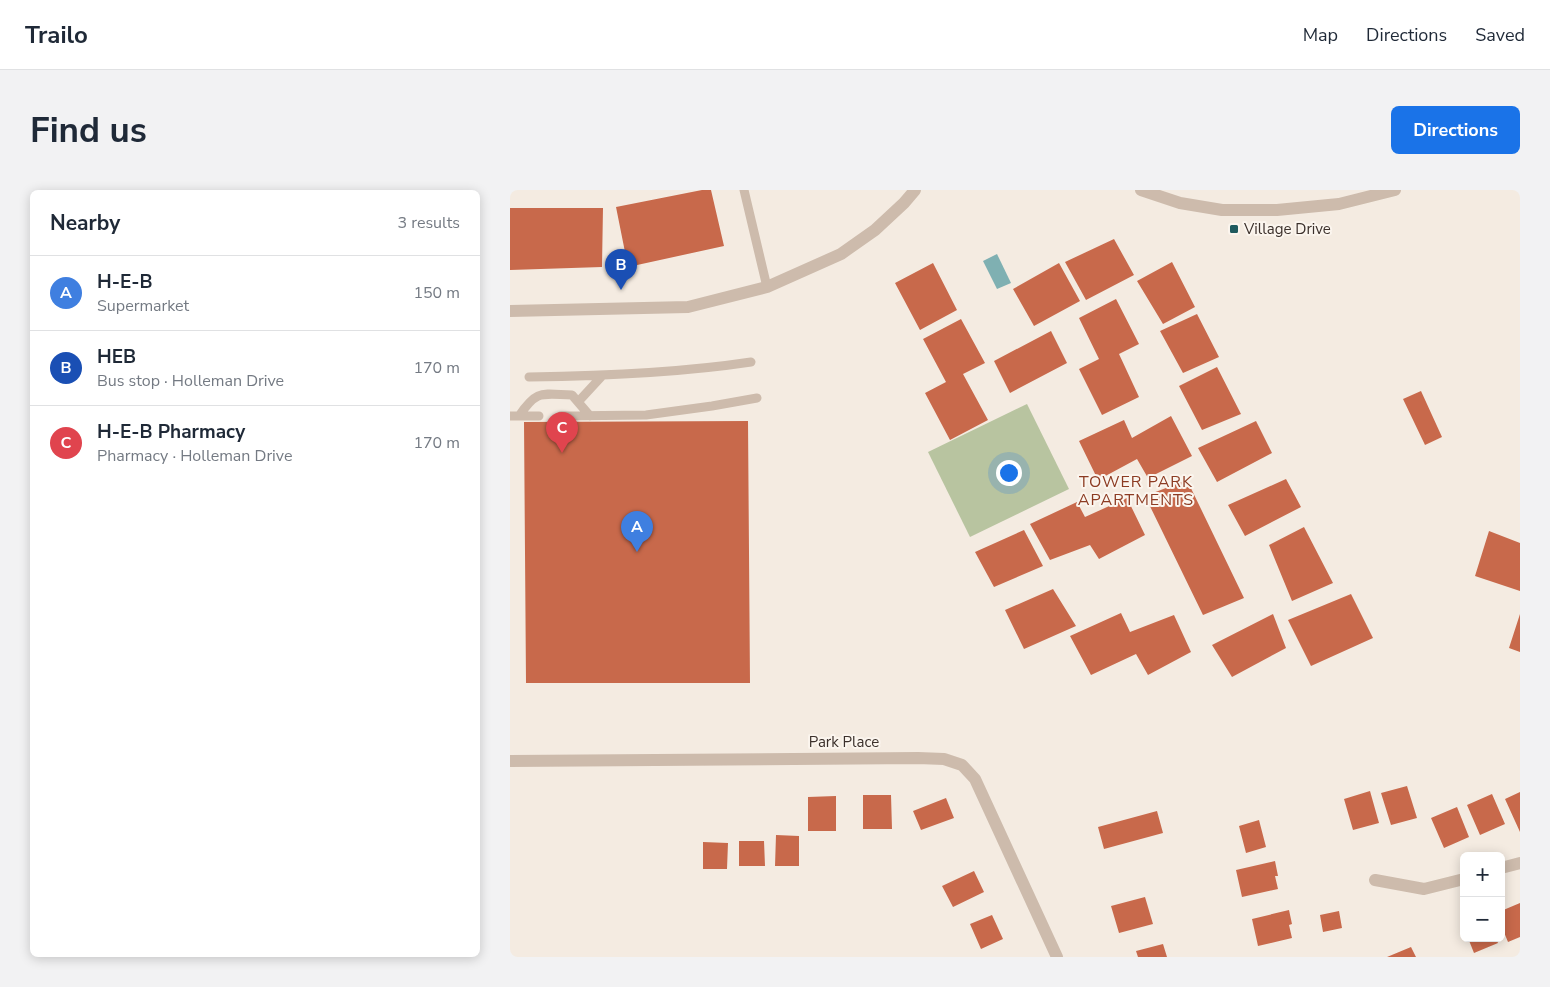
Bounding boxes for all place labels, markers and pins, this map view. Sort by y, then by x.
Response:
place label: Village Drive [1243,219,1331,239]
marker: Village Drive [1228,223,1240,235]
pin: B [605,249,637,290]
pin: C [546,412,578,453]
pin: A [621,511,653,552]

